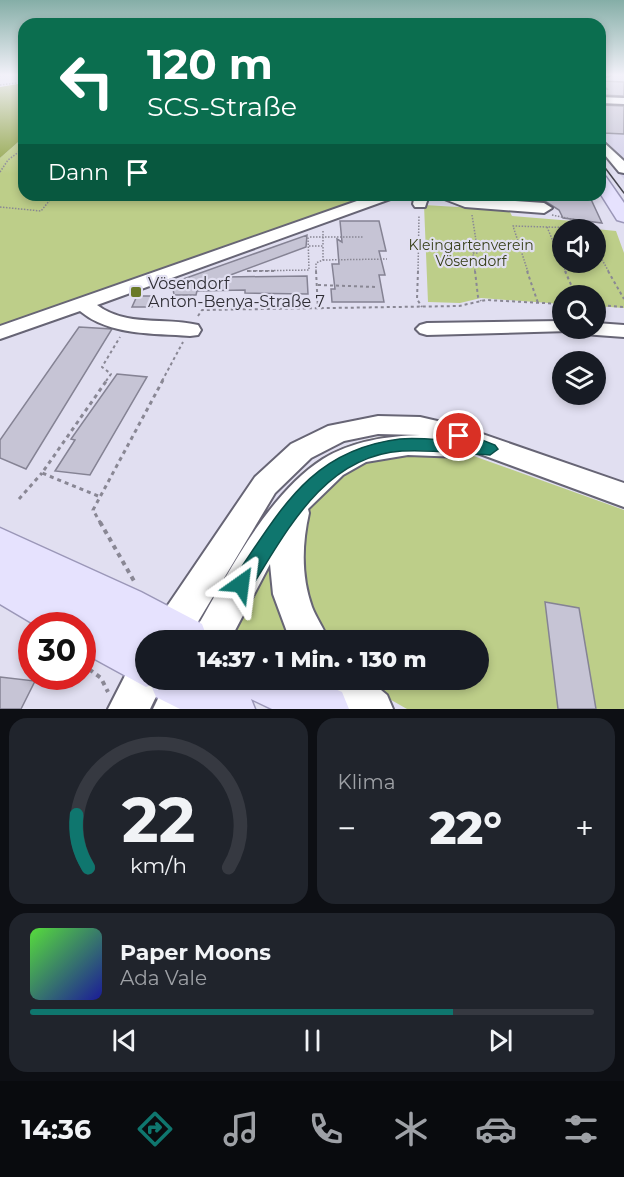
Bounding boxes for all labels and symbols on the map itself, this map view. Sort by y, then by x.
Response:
park label: Kleingartenverein Vösendorf [408,236,534,270]
place label: Vösendorf Anton-Benya-Straße 7 [148,274,325,311]
marker: Vösendorf Anton-Benya-Straße 7 [129,285,143,299]
pin [433,410,484,461]
position arrow [209,552,273,616]
speed limit sign: 30 [18,612,96,690]

